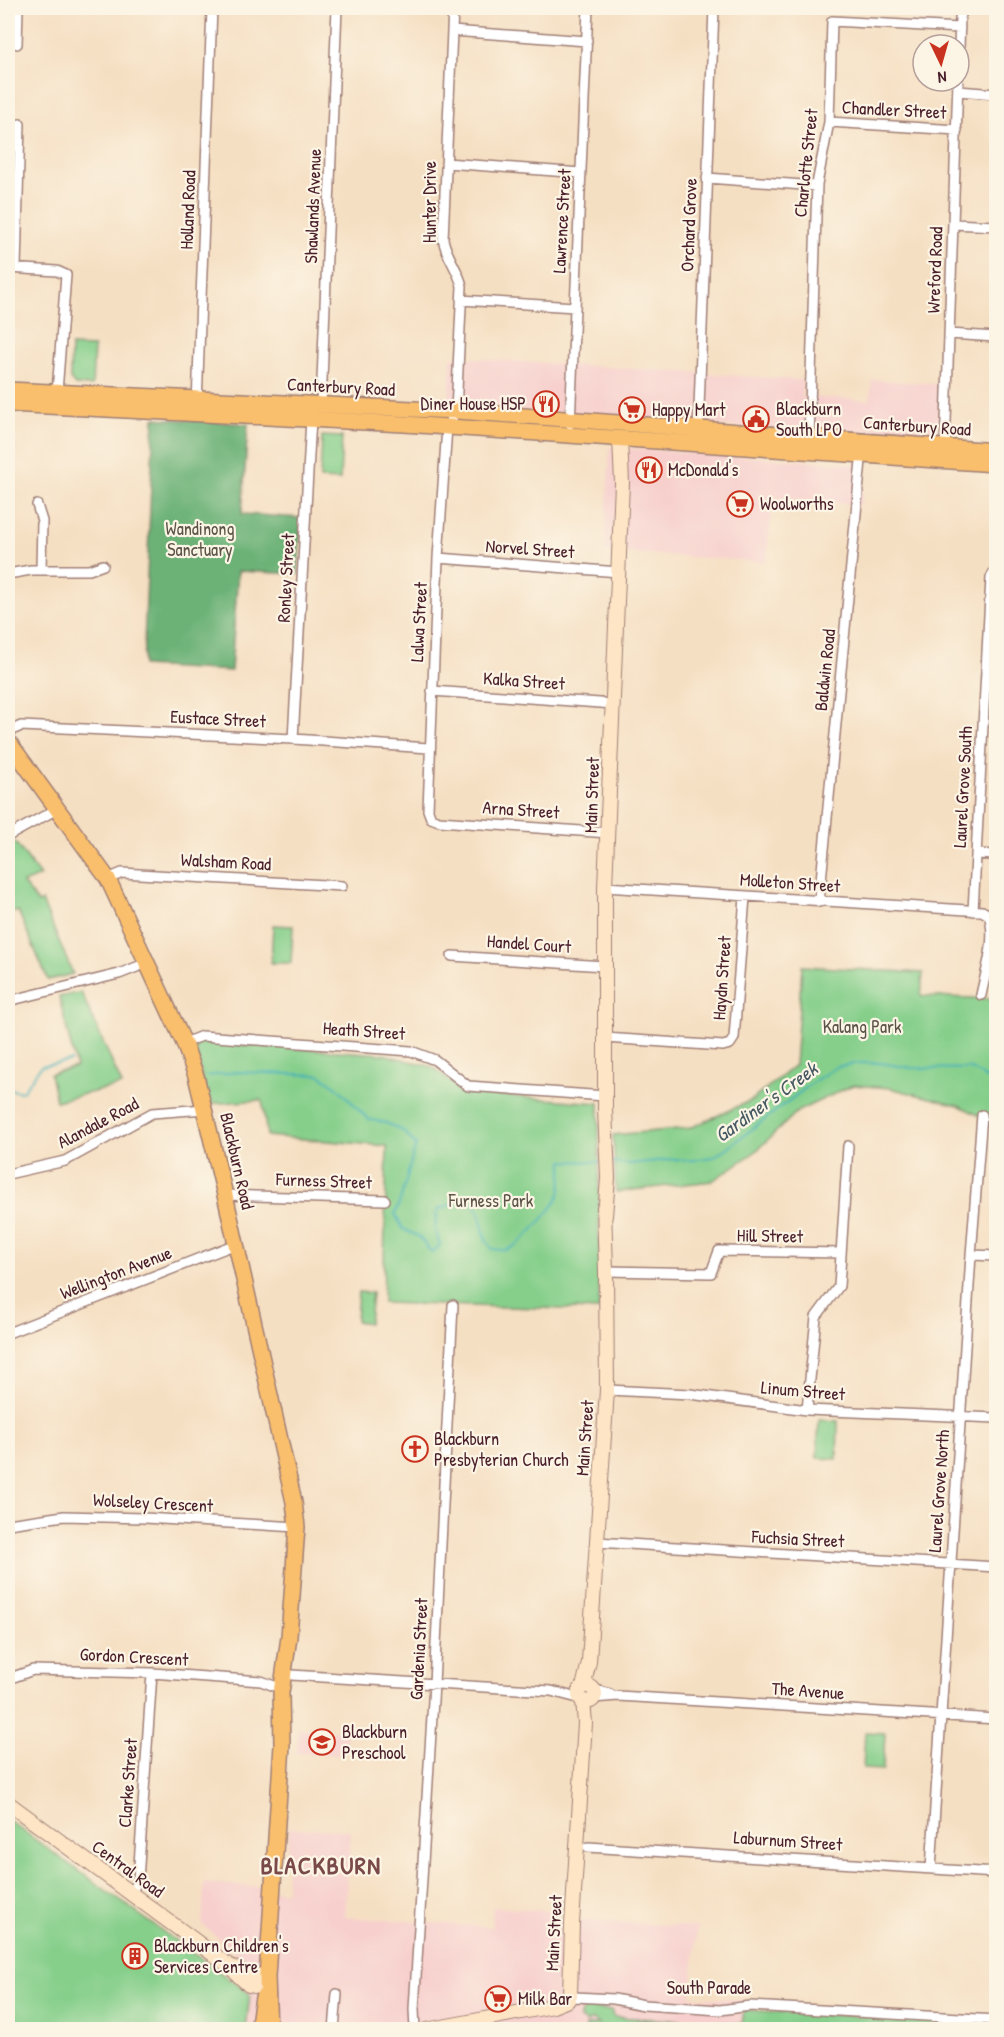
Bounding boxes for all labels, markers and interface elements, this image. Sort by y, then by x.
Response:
north arrow [911,33,971,93]
text: N [937,67,948,89]
street label: Chandler Street [841,94,948,125]
street label: Charlotte Street [787,107,824,218]
street label: Shawlands Avenue [298,148,327,264]
street label: Hunter Drive [417,161,442,243]
street label: Lawrence Street [546,167,577,274]
street label: Holland Road [174,170,201,250]
street label: Orchard Grove [674,178,703,272]
street label: Wreford Road [920,226,949,314]
street label: Canterbury Road [286,371,396,402]
restaurant icon: Diner House HSP [531,389,561,419]
place label: Diner House HSP [421,391,526,416]
supermarket icon: Happy Mart [617,395,647,425]
place label: Blackburn South LPO [776,396,842,442]
place label: Happy Mart [652,397,726,422]
public building icon: Blackburn South LPO [741,404,771,434]
street label: Canterbury Road [862,409,972,442]
restaurant icon: McDonald's [634,455,664,485]
place label: McDonald's [668,457,738,482]
supermarket icon: Woolworths [725,489,755,519]
place label: Woolworths [760,491,834,516]
park label: Wandinong Sanctuary [166,516,234,562]
street label: Ronley Street [271,532,300,623]
street label: Norvel Street [485,533,576,564]
street label: Lalwa Street [404,581,433,663]
street label: Baldwin Road [808,628,841,712]
street label: Kalka Street [482,665,567,696]
street label: Eustace Street [170,704,267,734]
street label: Laurel Grove South [947,725,978,848]
street label: Main Street [578,756,605,833]
street label: Arna Street [482,794,561,825]
street label: Walsham Road [180,847,272,876]
street label: Molleton Street [739,867,842,899]
street label: Handel Court [486,928,573,959]
street label: Haydn Street [706,934,737,1021]
park label: Kalang Park [823,1014,902,1039]
street label: Heath Street [322,1015,407,1046]
water label: Gardiner's Creek [709,1054,824,1148]
street label: Alandale Road [53,1091,143,1154]
street label: Blackburn Road [214,1110,261,1212]
street label: Furness Street [275,1166,373,1195]
park label: Furness Park [448,1188,534,1213]
street label: Hill Street [737,1222,804,1249]
street label: Wellington Avenue [56,1240,175,1305]
street label: Linum Street [760,1374,847,1407]
street label: Main Street [569,1398,600,1477]
place label: Blackburn Presbyterian Church [434,1426,569,1472]
street label: Laurel Grove North [922,1428,955,1553]
church icon: Blackburn Presbyterian Church [400,1434,430,1464]
street label: Wolseley Crescent [92,1487,215,1518]
street label: Fuchsia Street [750,1524,846,1553]
street label: Gardenia Street [403,1597,434,1701]
street label: Gordon Crescent [79,1641,190,1672]
street label: The Avenue [771,1675,845,1706]
place label: Blackburn Preschool [342,1719,407,1765]
school or university icon: Blackburn Preschool [307,1727,337,1757]
street label: Clarke Street [112,1737,143,1828]
street label: Laburnum Street [733,1824,844,1857]
street label: Central Road [87,1834,170,1903]
district label: BLACKBURN [260,1849,382,1881]
street label: Main Street [539,1894,568,1972]
place label: Blackburn Children's Services Centre [154,1933,289,1979]
building icon: Blackburn Children's Services Centre [120,1941,150,1971]
street label: South Parade [667,1975,751,2000]
supermarket icon: Milk Bar [483,1984,513,2014]
place label: Milk Bar [518,1986,572,2011]

